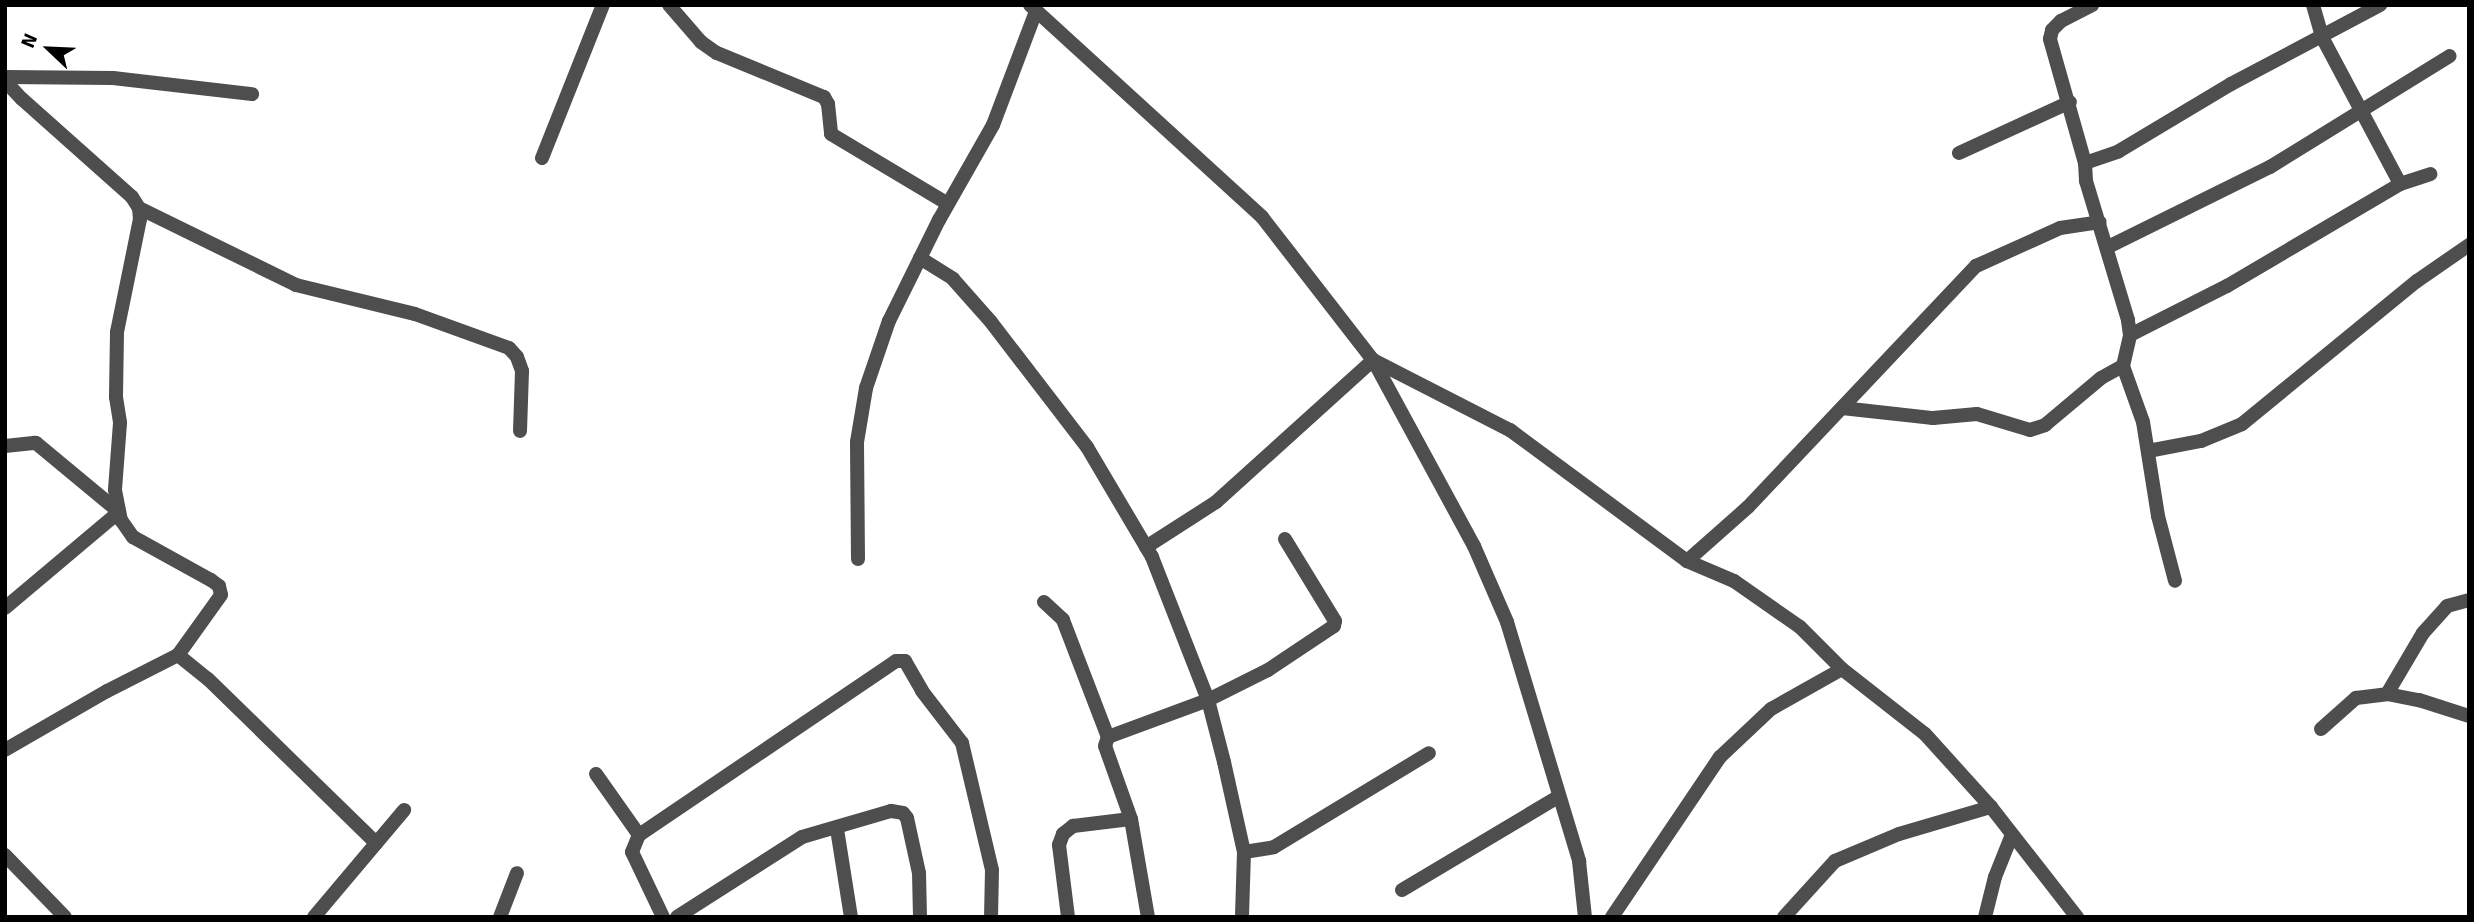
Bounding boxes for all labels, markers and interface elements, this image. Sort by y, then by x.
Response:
north arrow [14,14,84,84]
text: N [16,30,43,52]

